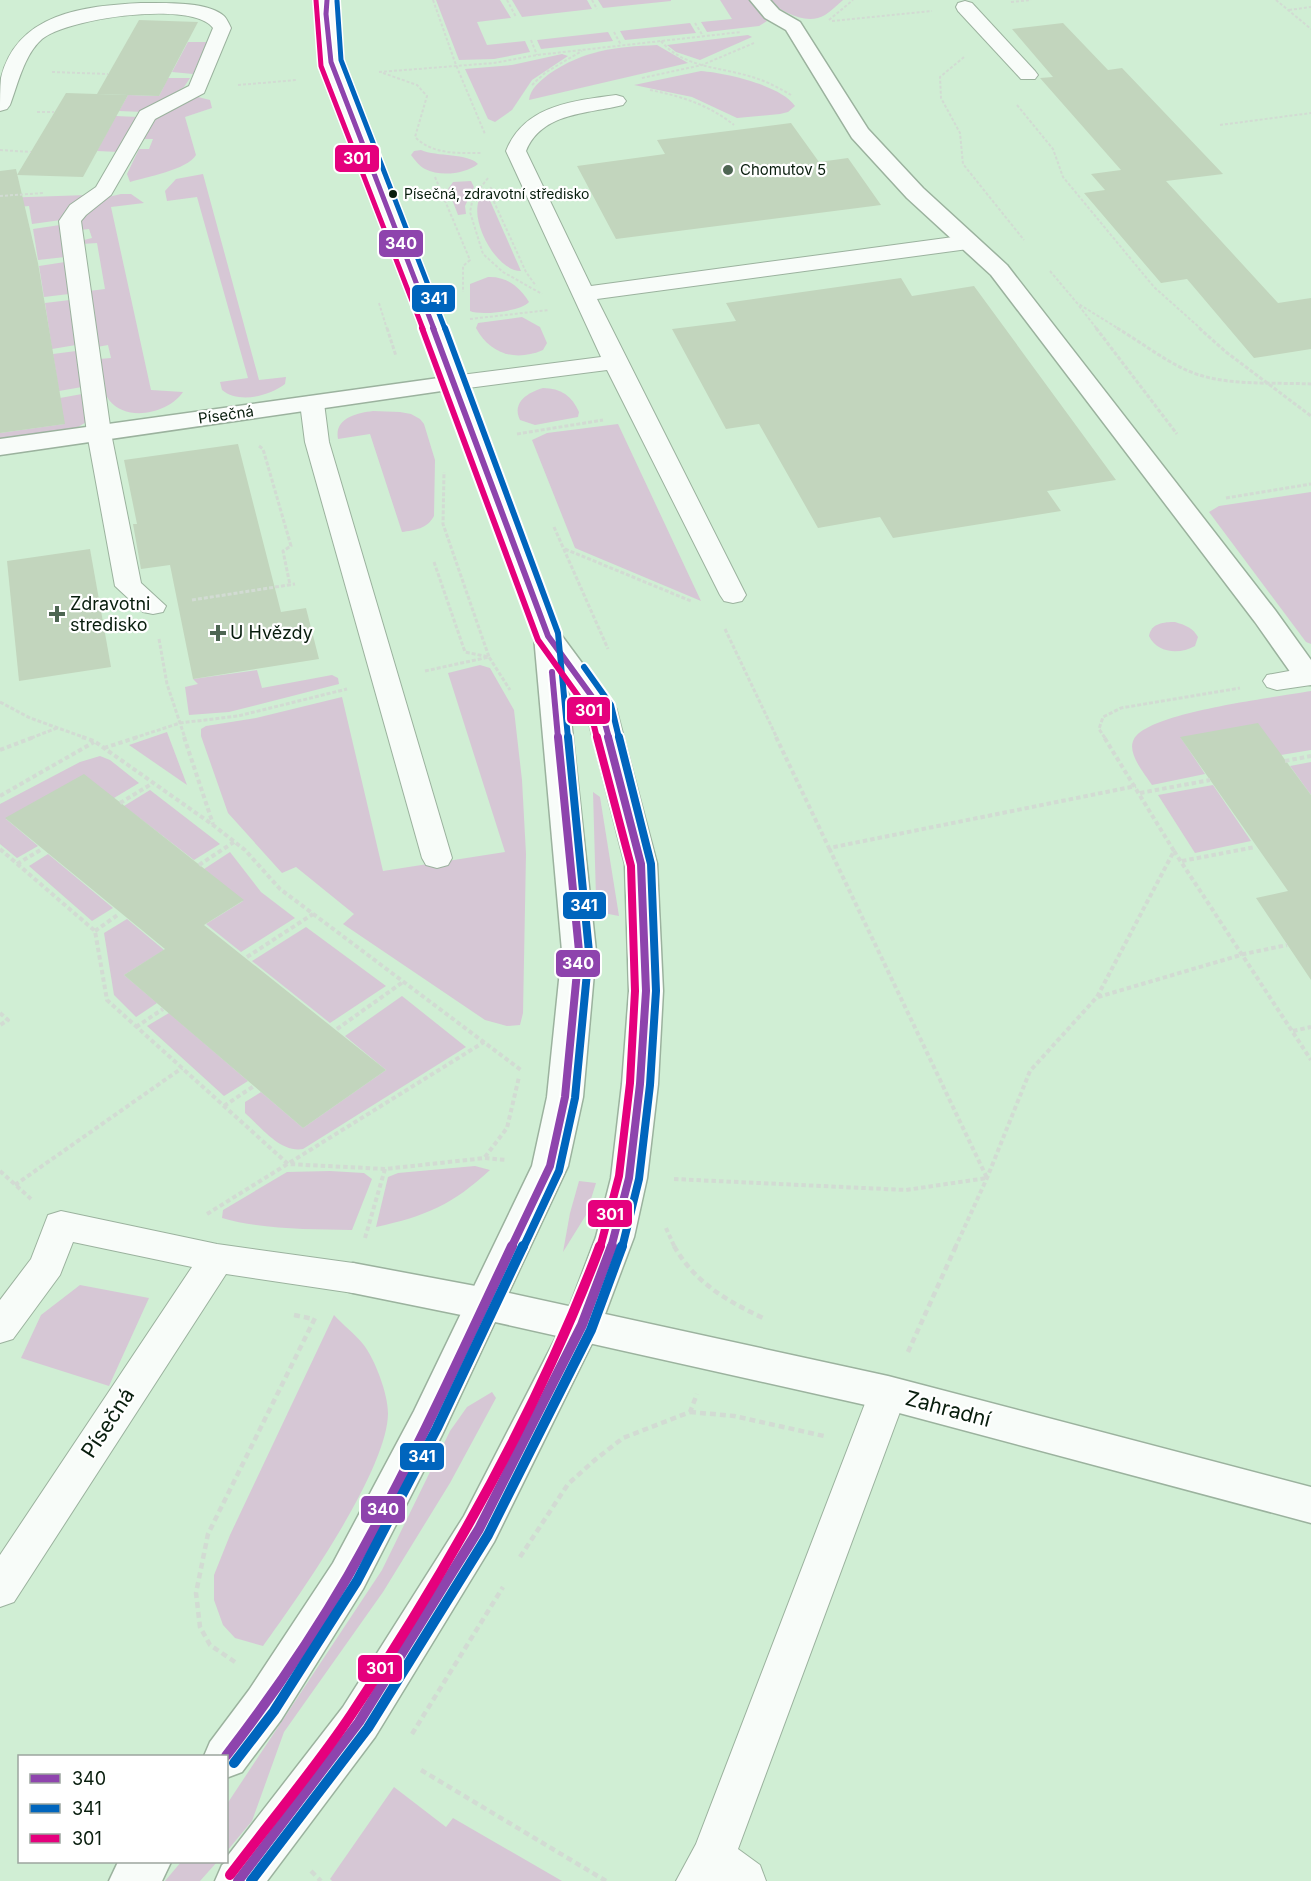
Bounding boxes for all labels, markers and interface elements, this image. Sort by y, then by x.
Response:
line badge: 301 [334,144,380,173]
text: 301 [343,148,371,168]
place label: Chomutov 5 [740,160,826,179]
marker: Chomutov 5 [721,163,735,177]
place label: Písečná, zdravotní středisko [404,185,589,202]
marker: Písečná, zdravotní středisko [387,188,399,200]
line badge: 340 [378,229,424,258]
text: 340 [385,233,417,253]
line badge: 341 [411,284,456,313]
text: 341 [420,288,448,308]
street label: Písečná [197,401,255,428]
place label: Zdravotni stredisko [70,593,150,635]
marker: Zdravotni stredisko [48,605,66,623]
place label: U Hvězdy [230,622,313,643]
marker: U Hvězdy [211,626,225,640]
line badge: 301 [566,696,611,725]
text: 301 [575,700,603,720]
line badge: 341 [562,891,607,920]
text: 341 [570,895,598,915]
line badge: 340 [555,949,601,978]
text: 340 [562,953,594,973]
line badge: 301 [587,1199,633,1228]
text: 301 [596,1204,624,1224]
street label: Písečná [76,1383,139,1462]
street label: Zahradní [903,1385,994,1432]
line badge: 341 [399,1442,445,1471]
text: 341 [408,1446,436,1466]
line badge: 340 [360,1495,406,1524]
text: 340 [367,1499,399,1519]
line badge: 301 [357,1654,403,1683]
text: 301 [366,1658,394,1678]
legend [18,1755,228,1863]
text: 340 [72,1768,106,1789]
text: 341 [72,1798,102,1819]
text: 301 [72,1828,102,1849]

